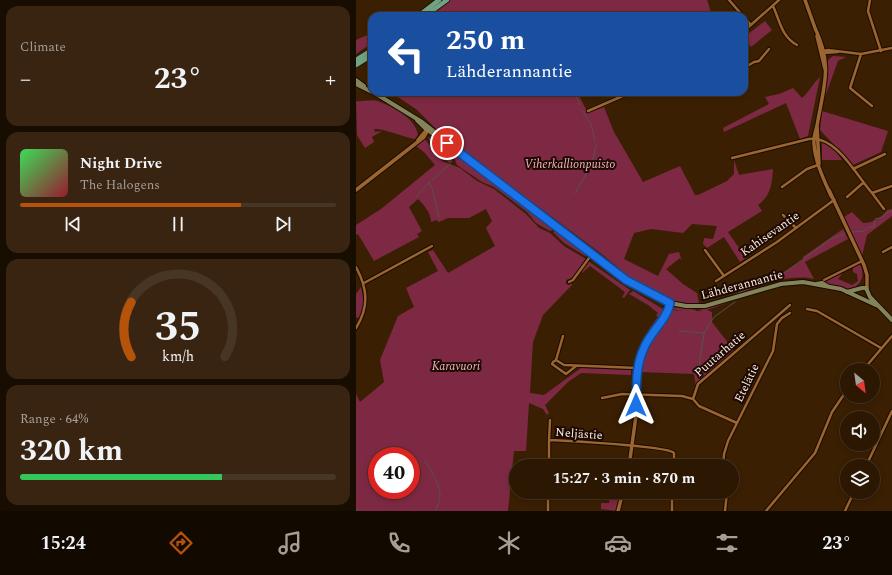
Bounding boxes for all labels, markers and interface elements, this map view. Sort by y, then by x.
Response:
text: 250 m [446,19,525,62]
icon: left [380,28,432,80]
text: Climate [20,37,66,57]
text: 23° [154,56,202,102]
text: Lähderannantie [446,58,572,85]
text: − [20,63,31,96]
text: + [325,63,336,96]
pin [430,126,464,160]
icon: arrive [436,132,458,154]
text: Night Drive [80,152,162,175]
park label: Viherkallionpuisto [525,155,615,174]
text: The Halogens [80,175,160,195]
street label: Kahisevantie [737,207,804,261]
icon: previous [62,213,84,235]
icon: pause [167,213,189,235]
icon: next [272,213,294,235]
street label: Lähderannantie [699,265,785,305]
text: 35 [155,295,201,358]
street label: Puutarhatie [690,326,750,382]
text: km/h [162,345,194,367]
park label: Karavuori [432,357,481,376]
street label: Etelätie [729,360,765,406]
north arrow [840,363,880,403]
map controls [840,363,880,499]
position arrow [615,384,657,426]
text: Range · 64% [20,409,88,429]
button: sound [840,411,880,451]
street label: Neljästie [555,423,604,445]
text: 320 km [20,428,123,474]
speed limit sign: 40 [368,447,420,499]
button: layers [840,459,880,499]
text: 15:27 · 3 min · 870 m [553,467,695,490]
icon: directions [167,529,195,557]
icon: music [276,529,304,557]
icon: phone [385,529,413,557]
icon: climate [495,529,523,557]
icon: car [604,529,632,557]
icon: filters [713,529,741,557]
text: 15:24 [41,530,86,557]
text: 23° [822,530,851,557]

